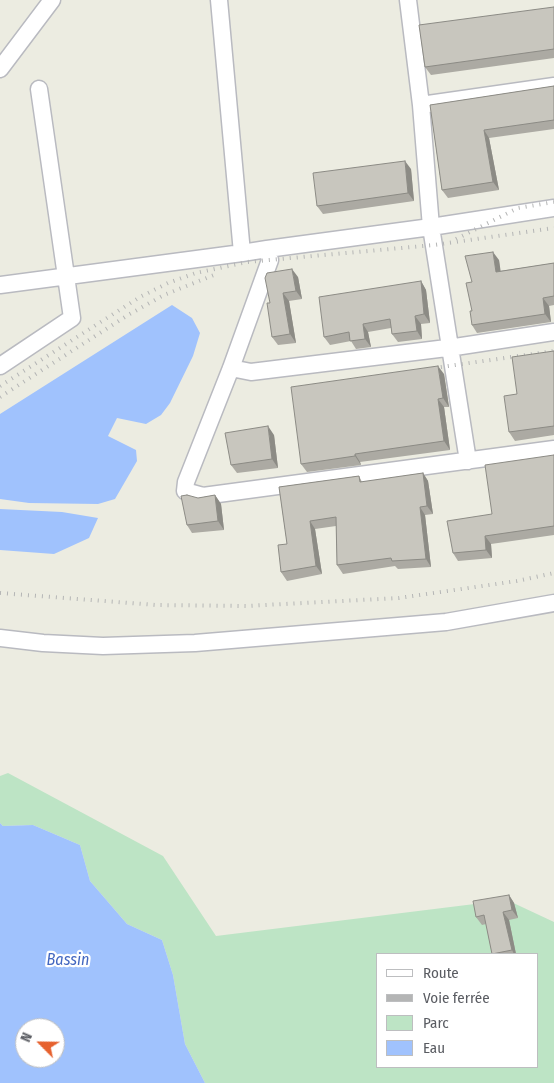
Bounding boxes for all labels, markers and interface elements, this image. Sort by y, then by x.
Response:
water label: Bassin [47,951,89,971]
legend [376,953,539,1068]
text: Route [423,964,459,982]
text: Voie ferrée [423,989,490,1007]
text: Parc [423,1014,449,1032]
north arrow [15,1018,65,1068]
text: N [17,1030,36,1045]
text: Eau [423,1039,445,1057]

